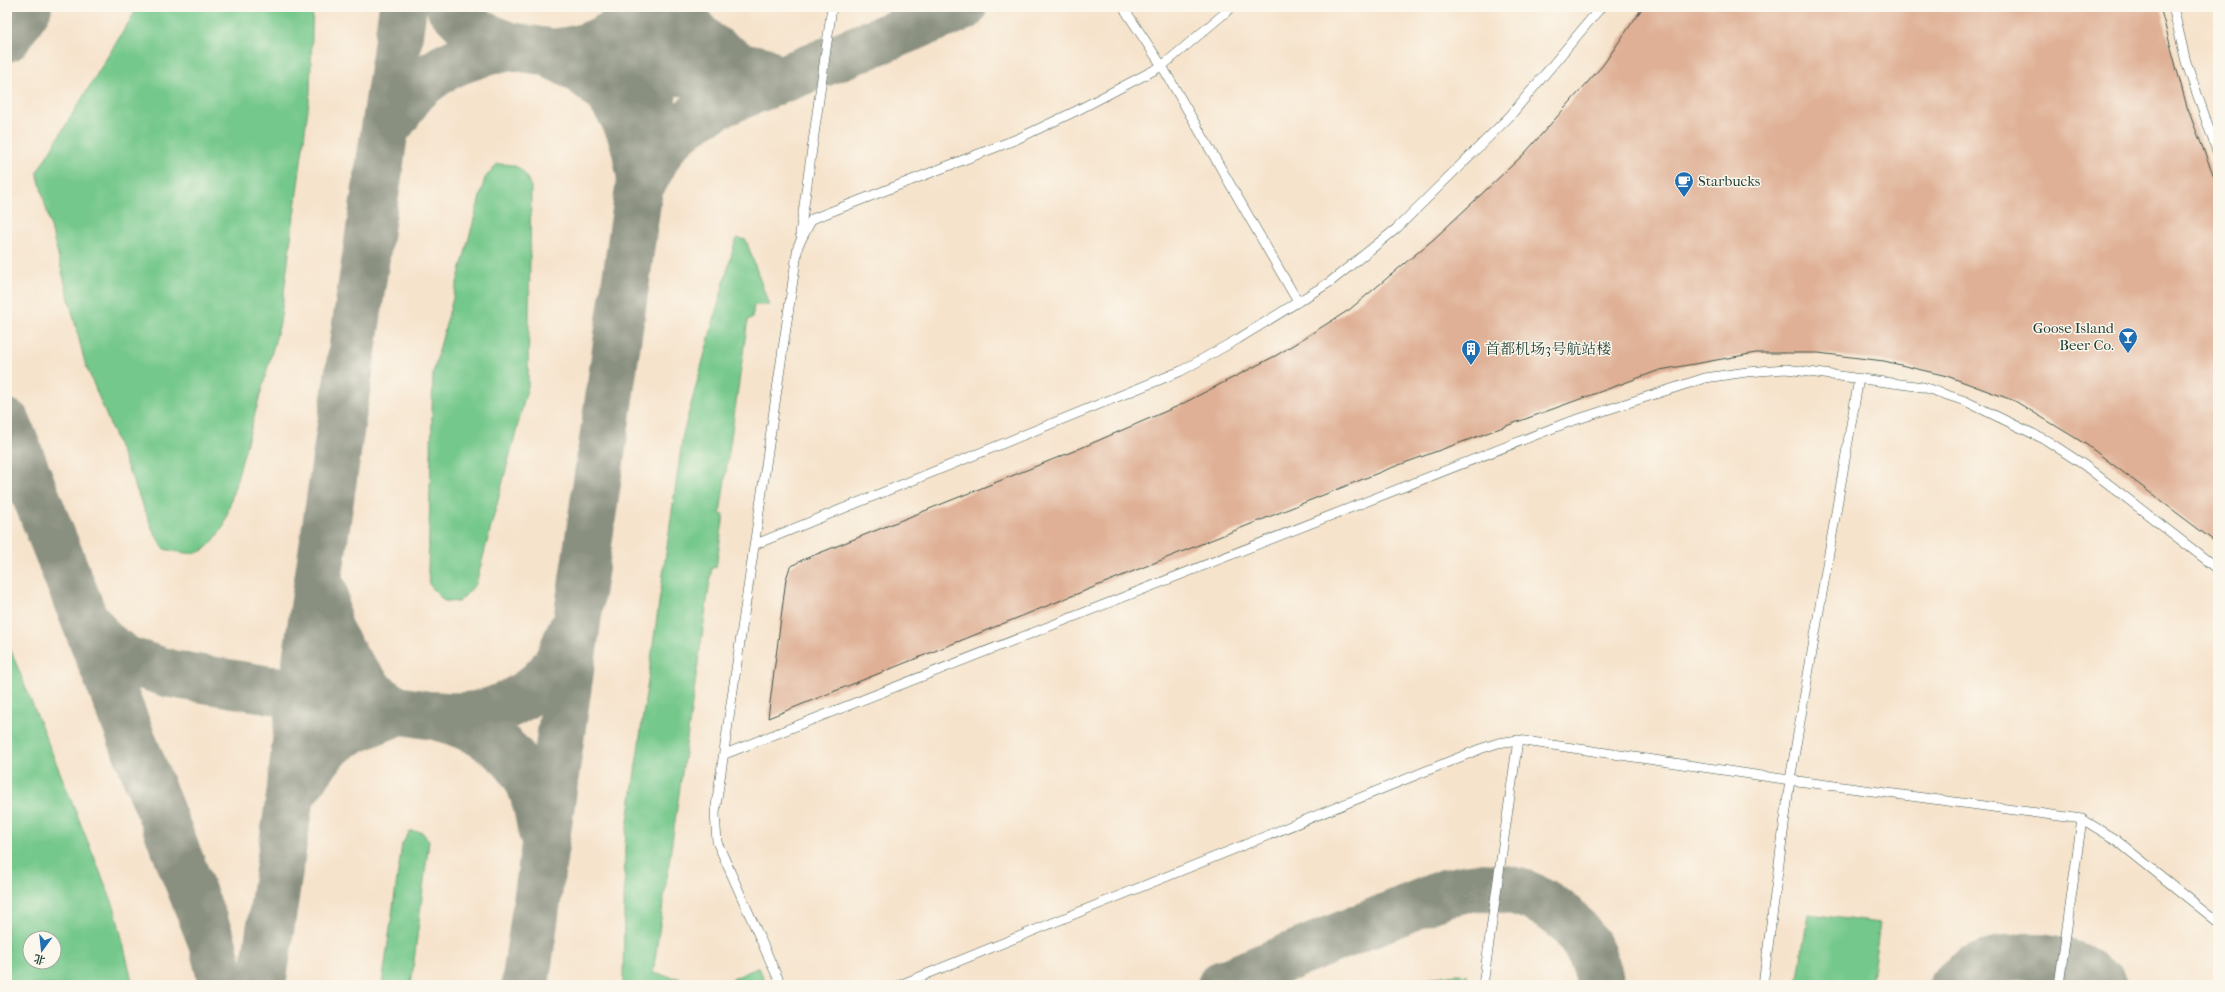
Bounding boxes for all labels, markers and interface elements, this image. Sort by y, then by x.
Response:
cafe icon: Starbucks [1673,170,1695,198]
place label: Starbucks [1698,172,1761,190]
place label: Goose Island Beer Co. [2033,319,2115,354]
bar icon: Goose Island Beer Co. [2117,326,2139,354]
building icon: 首都机场3号航站楼 [1460,338,1482,366]
place label: 首都机场3号航站楼 [1485,340,1611,358]
north arrow [22,930,62,970]
text: 北 [33,951,47,967]

